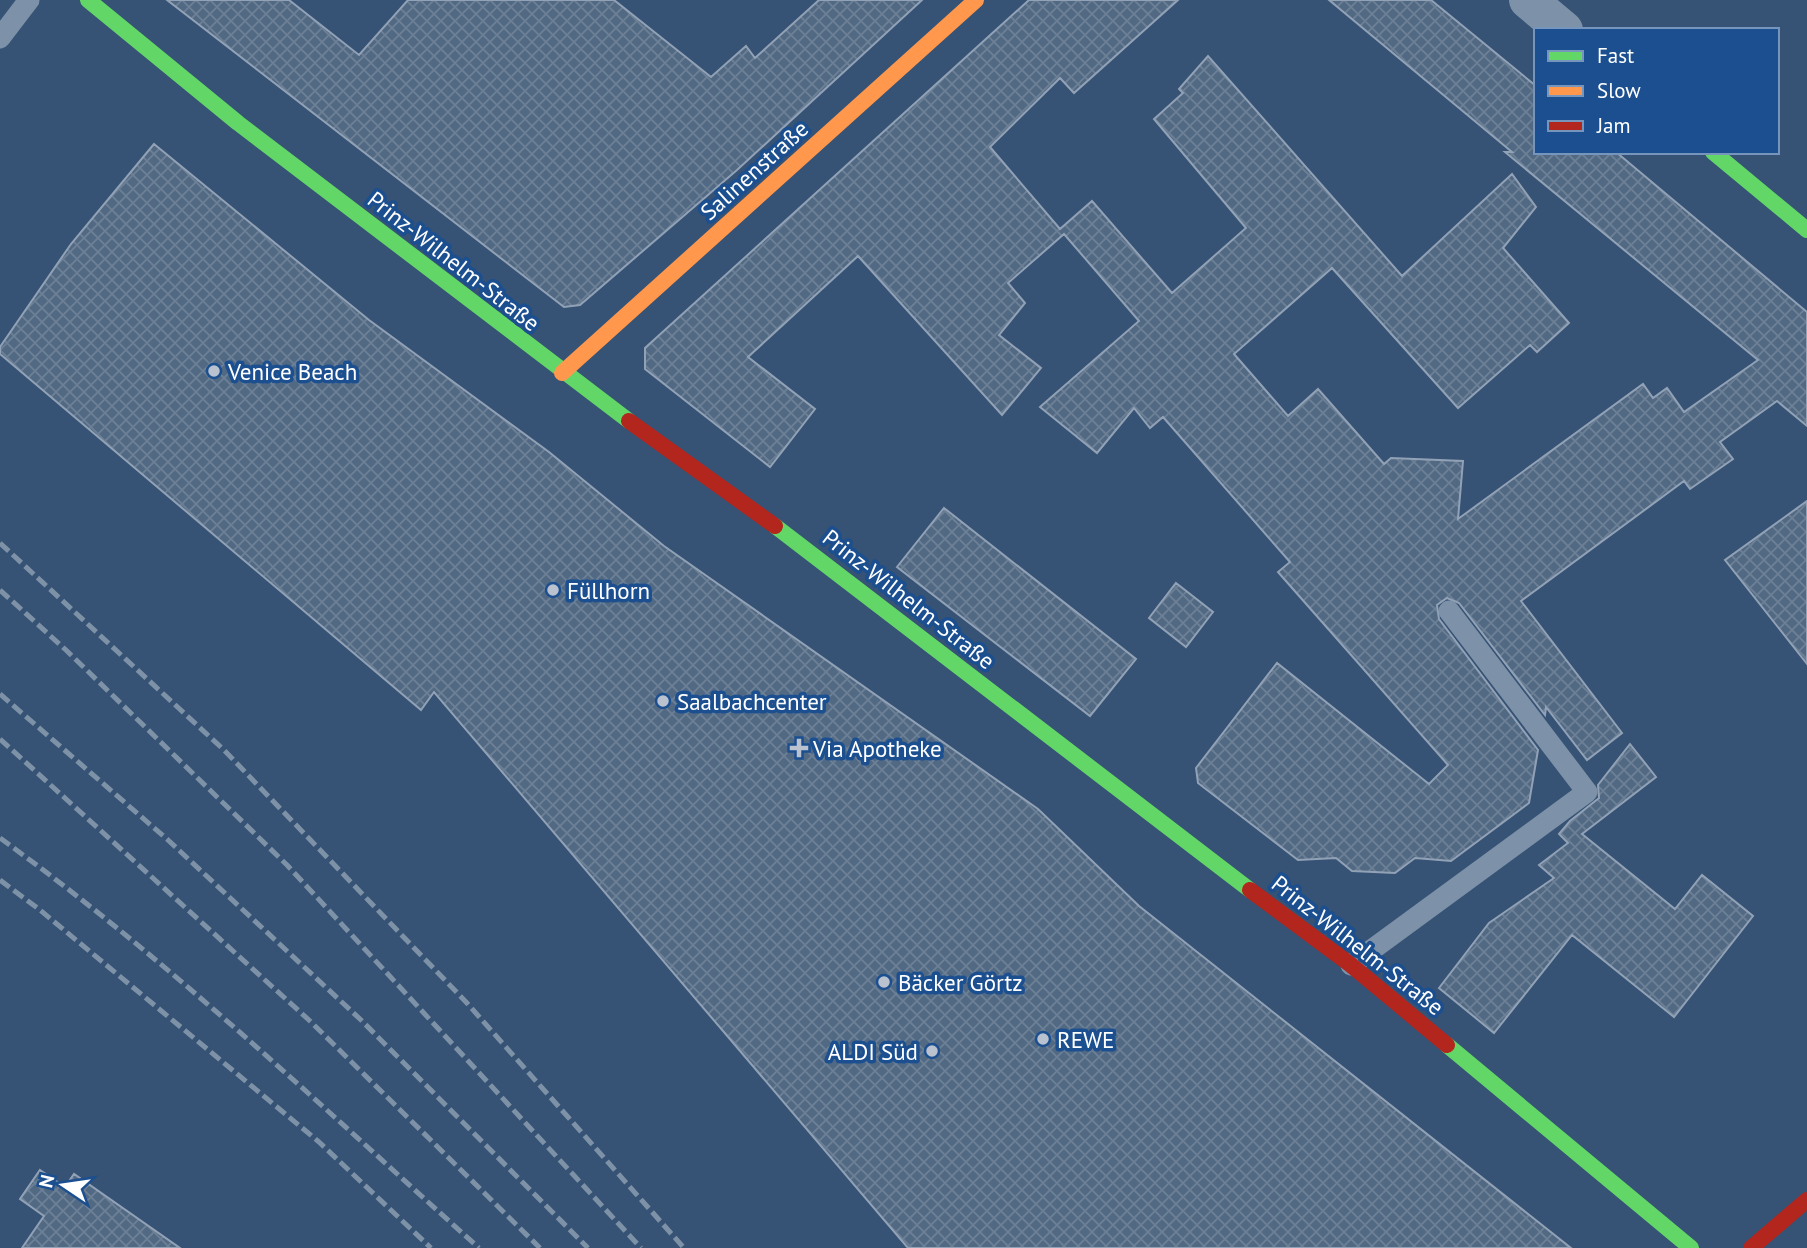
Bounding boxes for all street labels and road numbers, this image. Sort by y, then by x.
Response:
street label: Salinenstraße [694,114,814,226]
street label: Prinz-Wilhelm-Straße [362,185,546,337]
street label: Prinz-Wilhelm-Straße [817,523,1001,675]
street label: Prinz-Wilhelm-Straße [1266,869,1450,1021]

